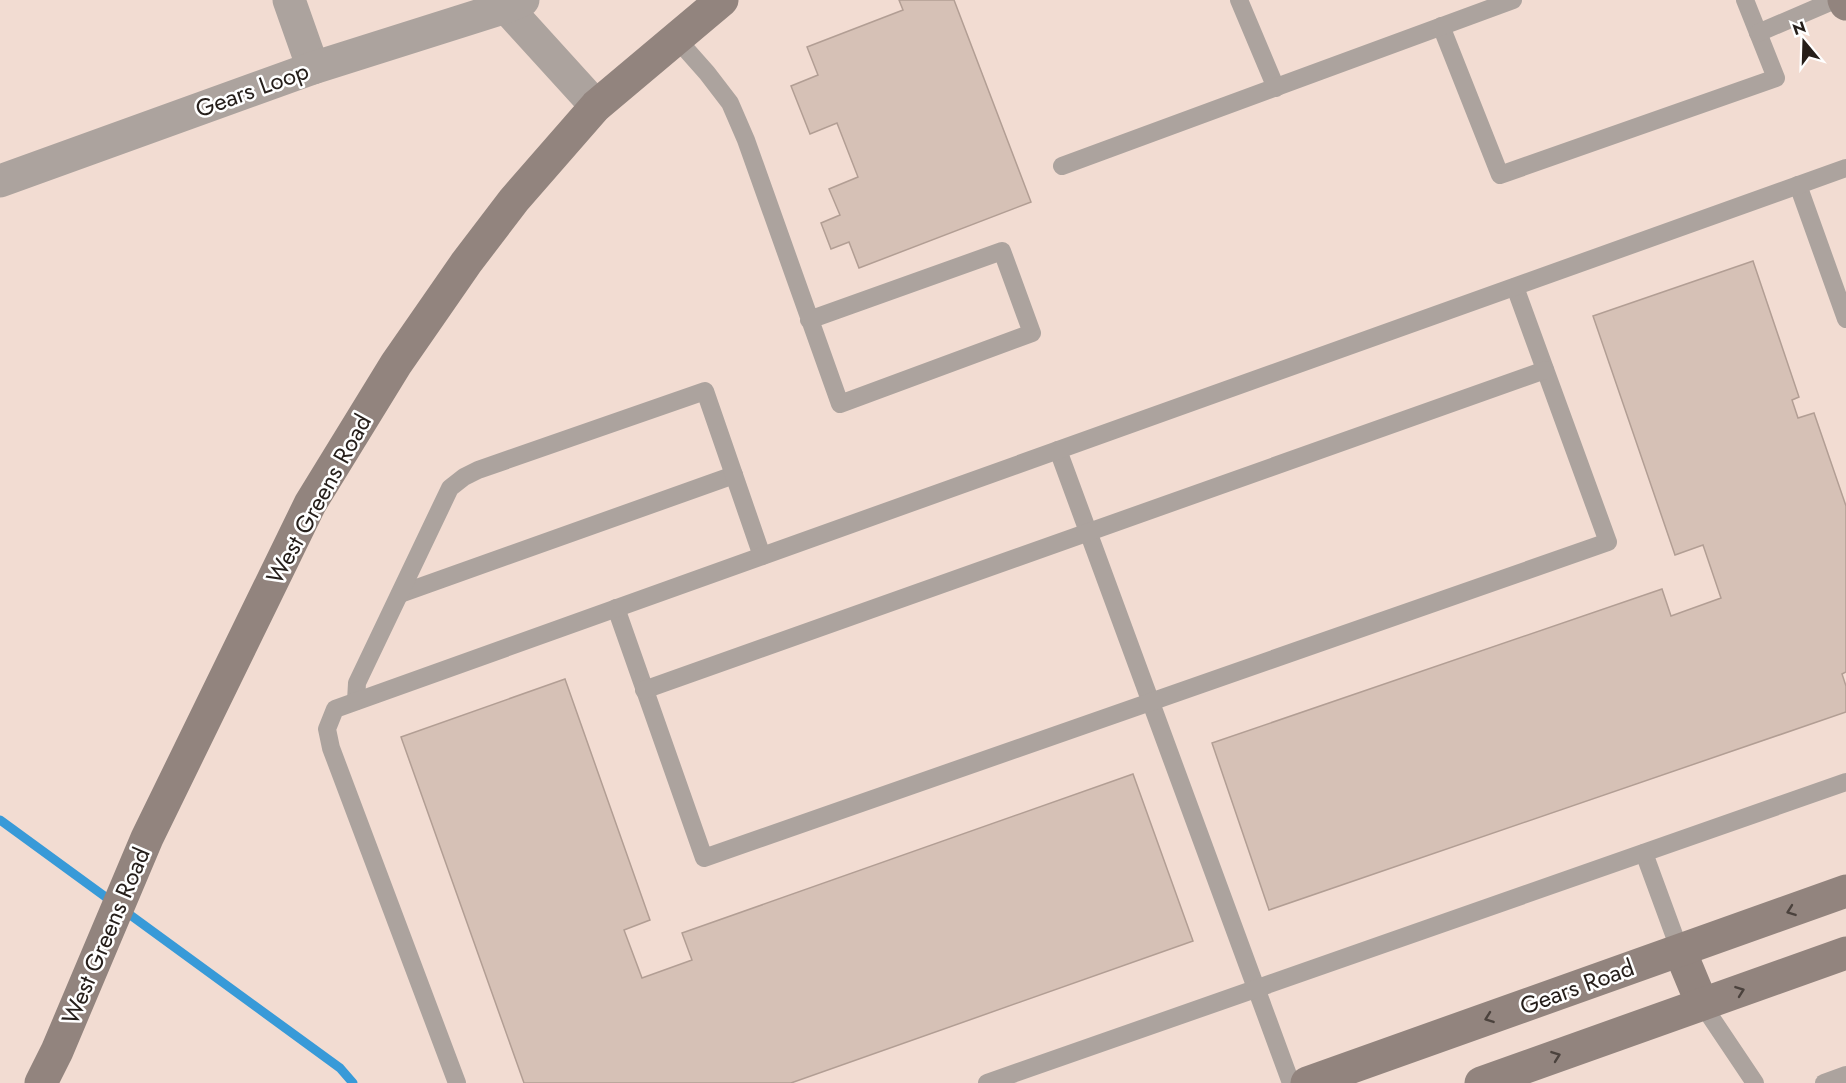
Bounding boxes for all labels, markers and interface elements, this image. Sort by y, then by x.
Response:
north arrow [1774,12,1834,72]
text: N [1790,15,1809,41]
street label: Gears Loop [190,53,313,126]
street label: West Greens Road [257,408,380,590]
street label: West Greens Road [52,842,159,1030]
one-way arrow [1786,903,1797,916]
street label: Gears Road [1515,950,1639,1023]
one-way arrow [1734,985,1745,998]
one-way arrow [1484,1011,1494,1024]
one-way arrow [1550,1051,1561,1064]

